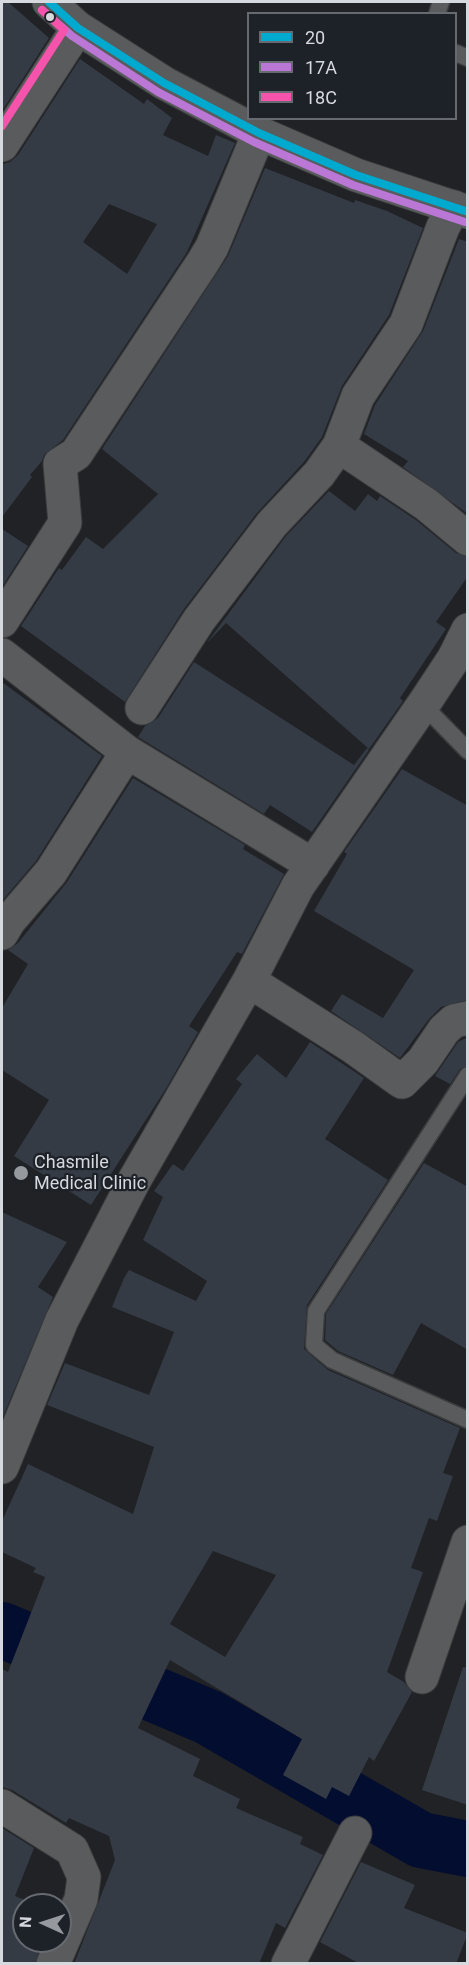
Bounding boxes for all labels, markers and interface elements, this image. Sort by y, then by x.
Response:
unlabelled marker [44,11,56,23]
legend [247,12,457,120]
text: 20 [305,27,325,48]
text: 17A [305,57,337,78]
text: 18C [305,87,337,108]
place label: Chasmile Medical Clinic [34,1152,146,1194]
marker: Chasmile Medical Clinic [12,1164,30,1182]
north arrow [12,1893,72,1953]
text: N [16,1916,35,1928]

